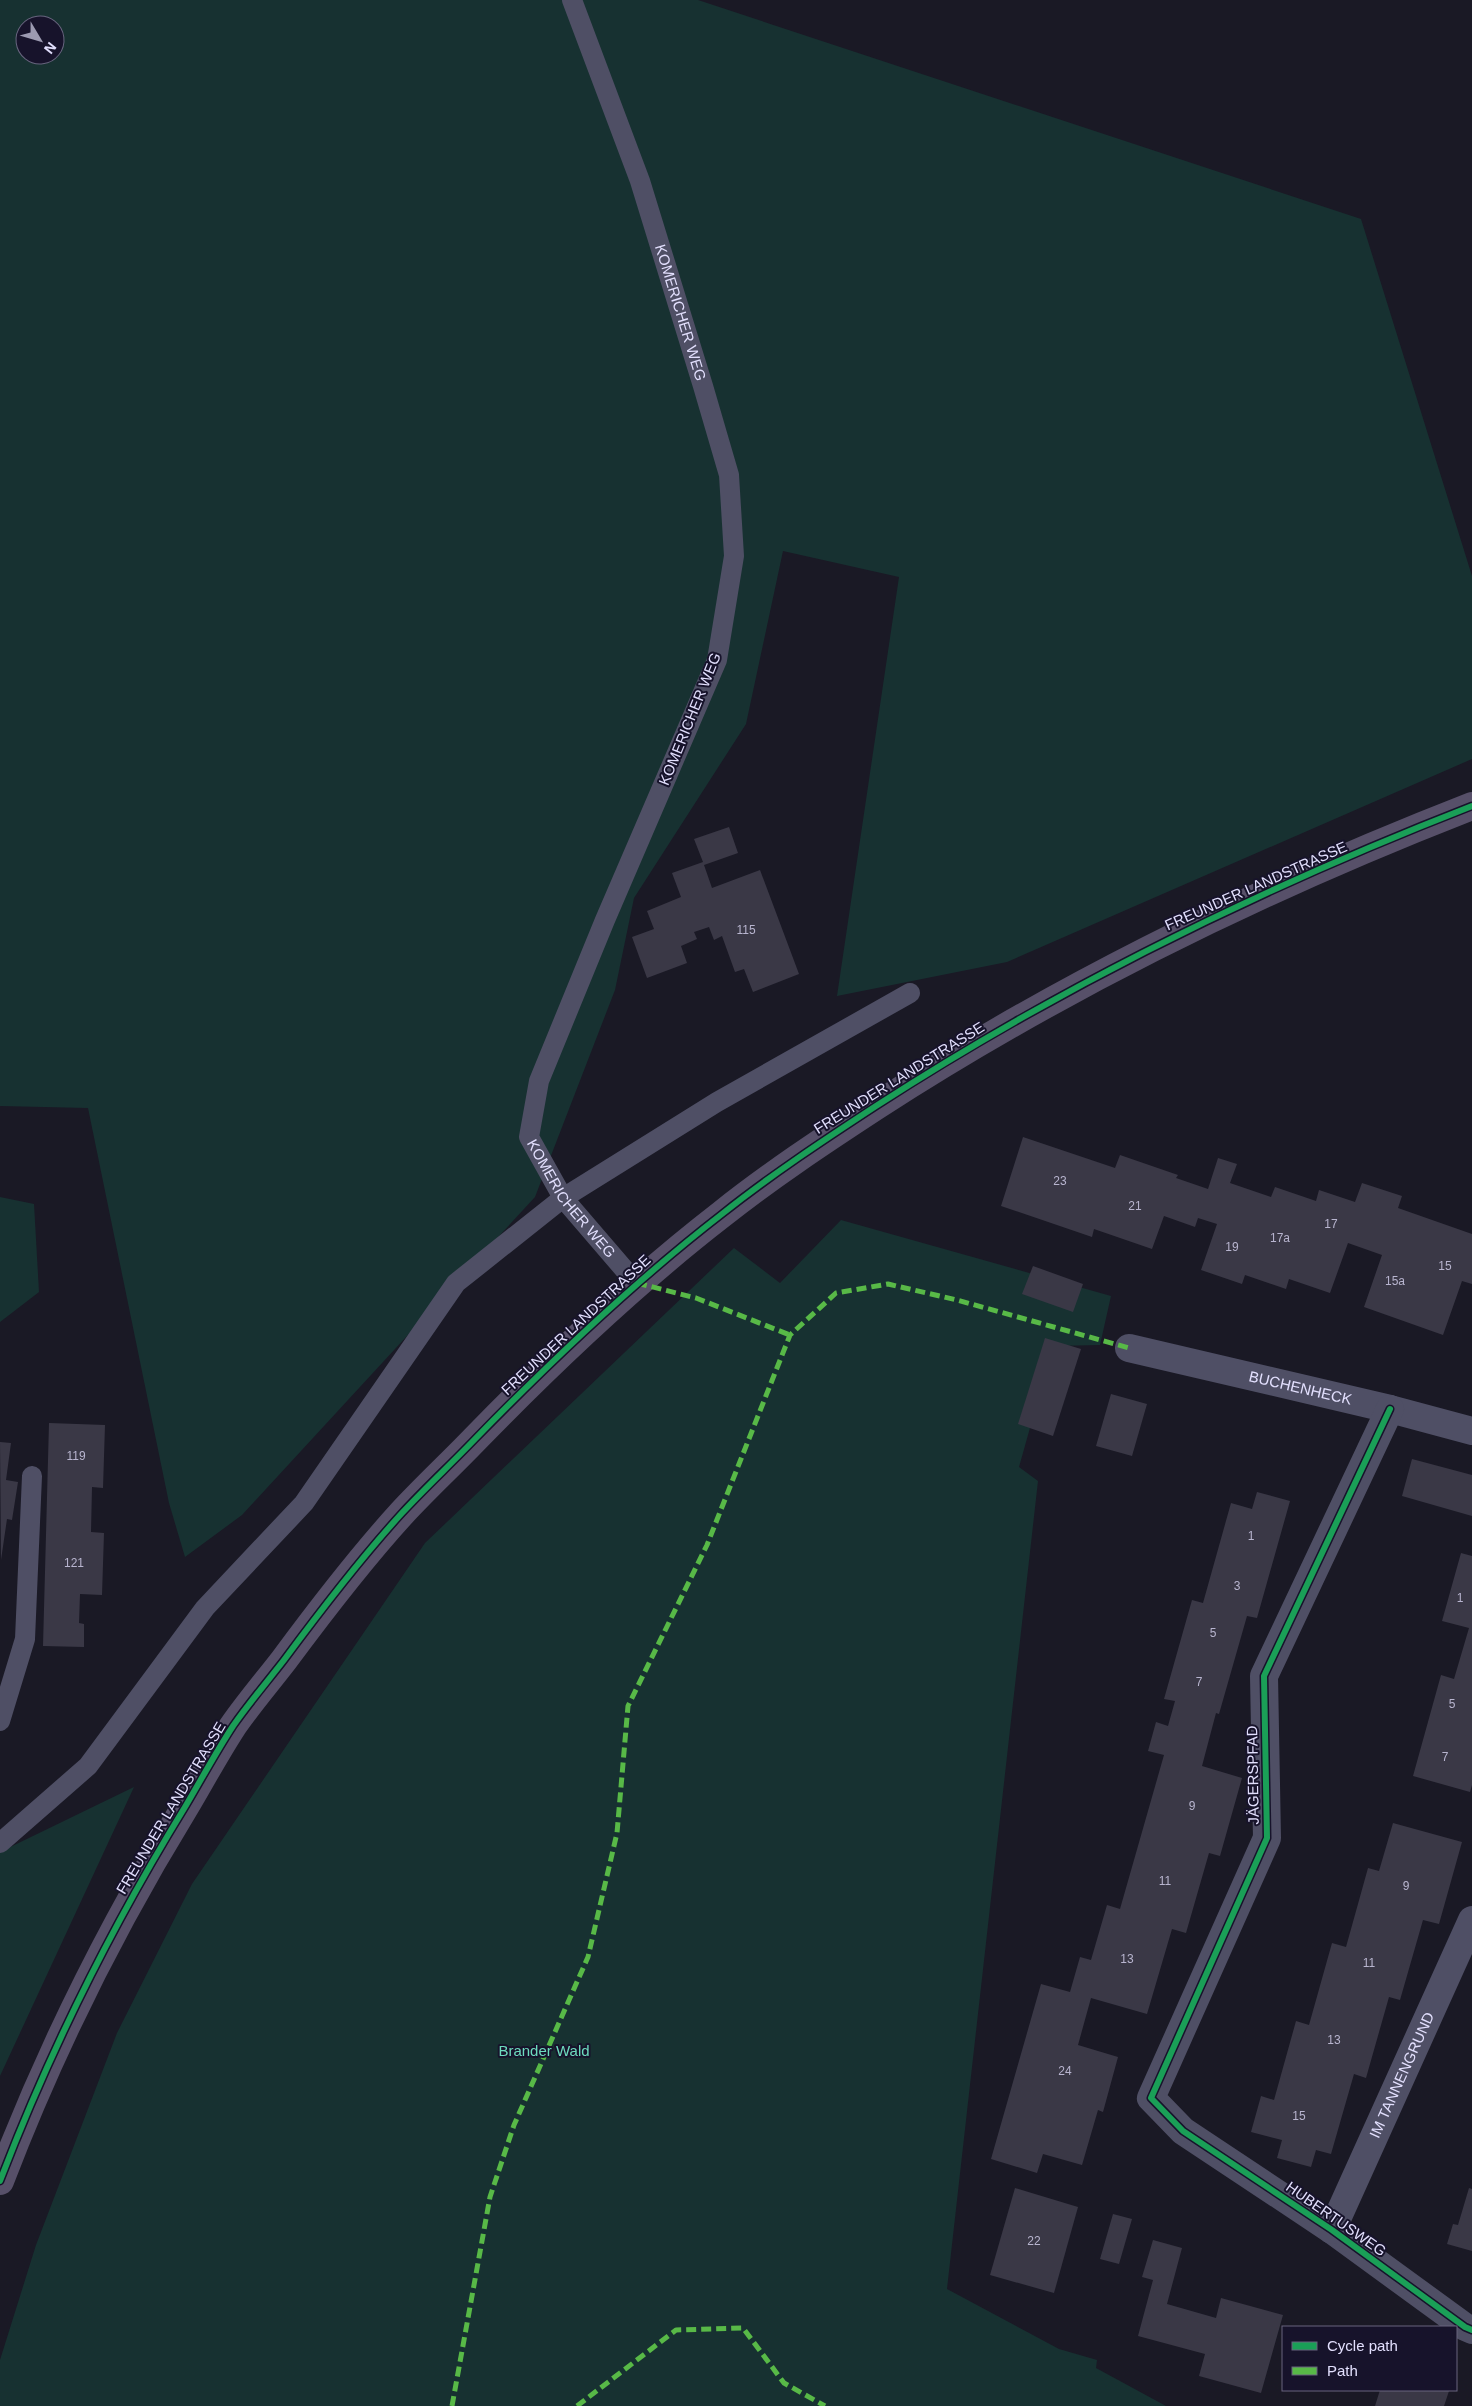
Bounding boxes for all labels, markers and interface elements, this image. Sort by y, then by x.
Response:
north arrow [15,15,65,65]
text: N [41,39,60,57]
street label: KOMERICHER WEG [652,242,710,383]
street label: KOMERICHER WEG [655,650,724,788]
street label: FREUNDER LANDSTRASSE [1162,838,1349,933]
house number: 115 [736,923,756,937]
street label: FREUNDER LANDSTRASSE [810,1018,987,1137]
street label: KOMERICHER WEG [524,1136,619,1261]
house number: 23 [1053,1174,1067,1188]
house number: 21 [1128,1199,1142,1213]
house number: 17 [1324,1217,1338,1231]
house number: 17a [1270,1231,1290,1245]
house number: 19 [1225,1240,1239,1254]
street label: FREUNDER LANDSTRASSE [498,1251,654,1398]
house number: 15 [1438,1259,1452,1273]
house number: 15a [1385,1274,1405,1288]
street label: BUCHENHECK [1247,1367,1354,1408]
house number: 119 [66,1449,86,1463]
house number: 1 [1248,1529,1255,1543]
house number: 121 [64,1556,84,1570]
house number: 3 [1234,1579,1241,1593]
house number: 1 [1457,1591,1464,1605]
house number: 5 [1210,1626,1217,1640]
house number: 7 [1196,1675,1203,1689]
house number: 5 [1449,1697,1456,1711]
street label: FREUNDER LANDSTRASSE [112,1719,229,1897]
street label: JÄGERSPFAD [1243,1725,1262,1825]
house number: 7 [1442,1750,1449,1764]
house number: 9 [1189,1799,1196,1813]
house number: 11 [1159,1874,1172,1888]
house number: 9 [1403,1879,1410,1893]
house number: 13 [1120,1952,1134,1966]
house number: 11 [1363,1956,1376,1970]
street label: IM TANNENGRUND [1366,2009,1437,2140]
house number: 13 [1327,2033,1341,2047]
park label: Brander Wald [498,2042,590,2059]
house number: 24 [1058,2064,1072,2078]
house number: 15 [1292,2109,1306,2123]
street label: HUBERTUSWEG [1283,2178,1390,2259]
house number: 22 [1027,2234,1041,2248]
legend [1282,2326,1457,2391]
text: Cycle path [1327,2337,1398,2354]
text: Path [1327,2362,1358,2379]

